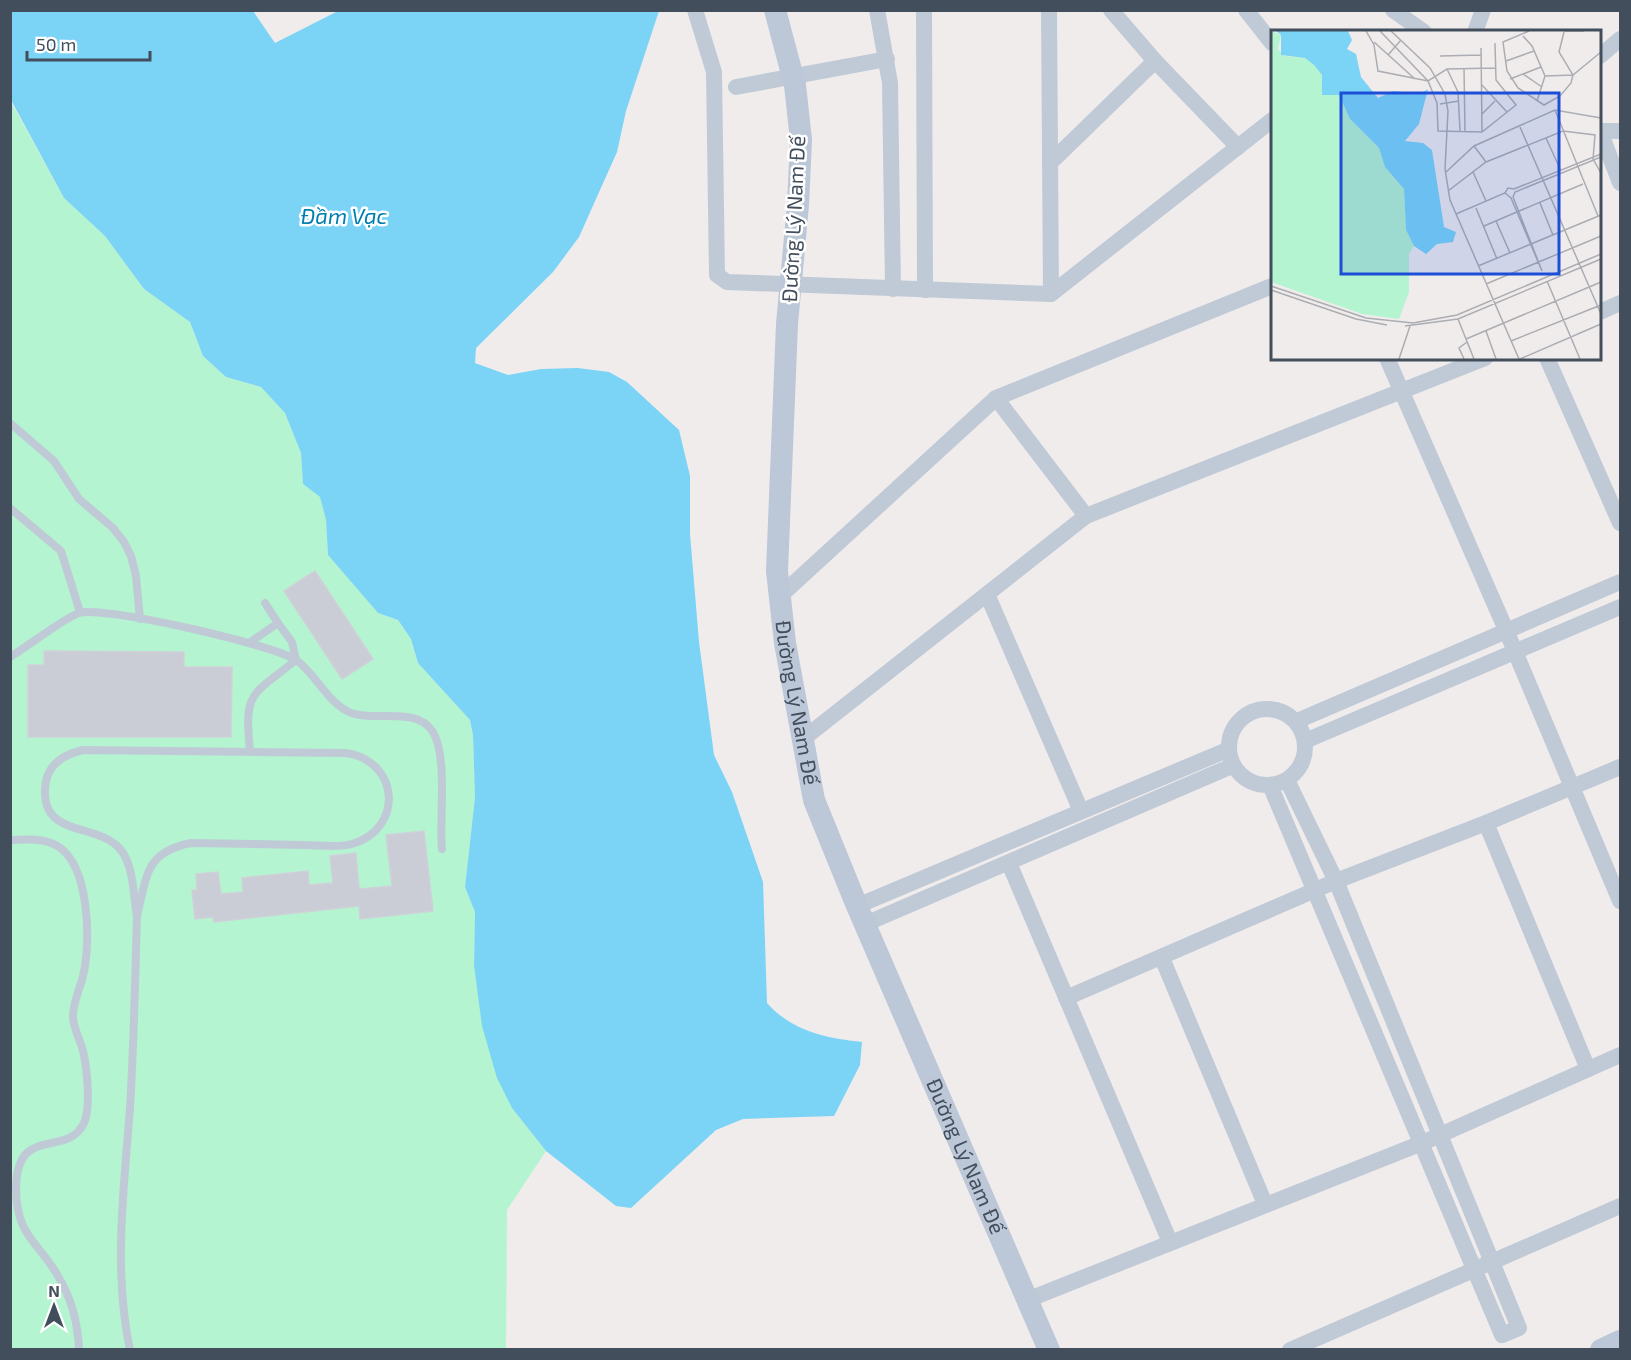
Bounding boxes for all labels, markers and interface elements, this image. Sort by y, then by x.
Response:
scale bar [27,24,150,62]
inset map [1271,30,1601,360]
text: 50 m [36,33,76,55]
street label: Đường Lý Nam Đế [776,134,809,303]
water label: Đầm Vạc [301,202,388,228]
street label: Đường Lý Nam Đế [772,619,825,788]
street label: Đường Lý Nam Đế [922,1074,1012,1238]
north arrow [24,1276,84,1336]
text: N [48,1281,60,1300]

